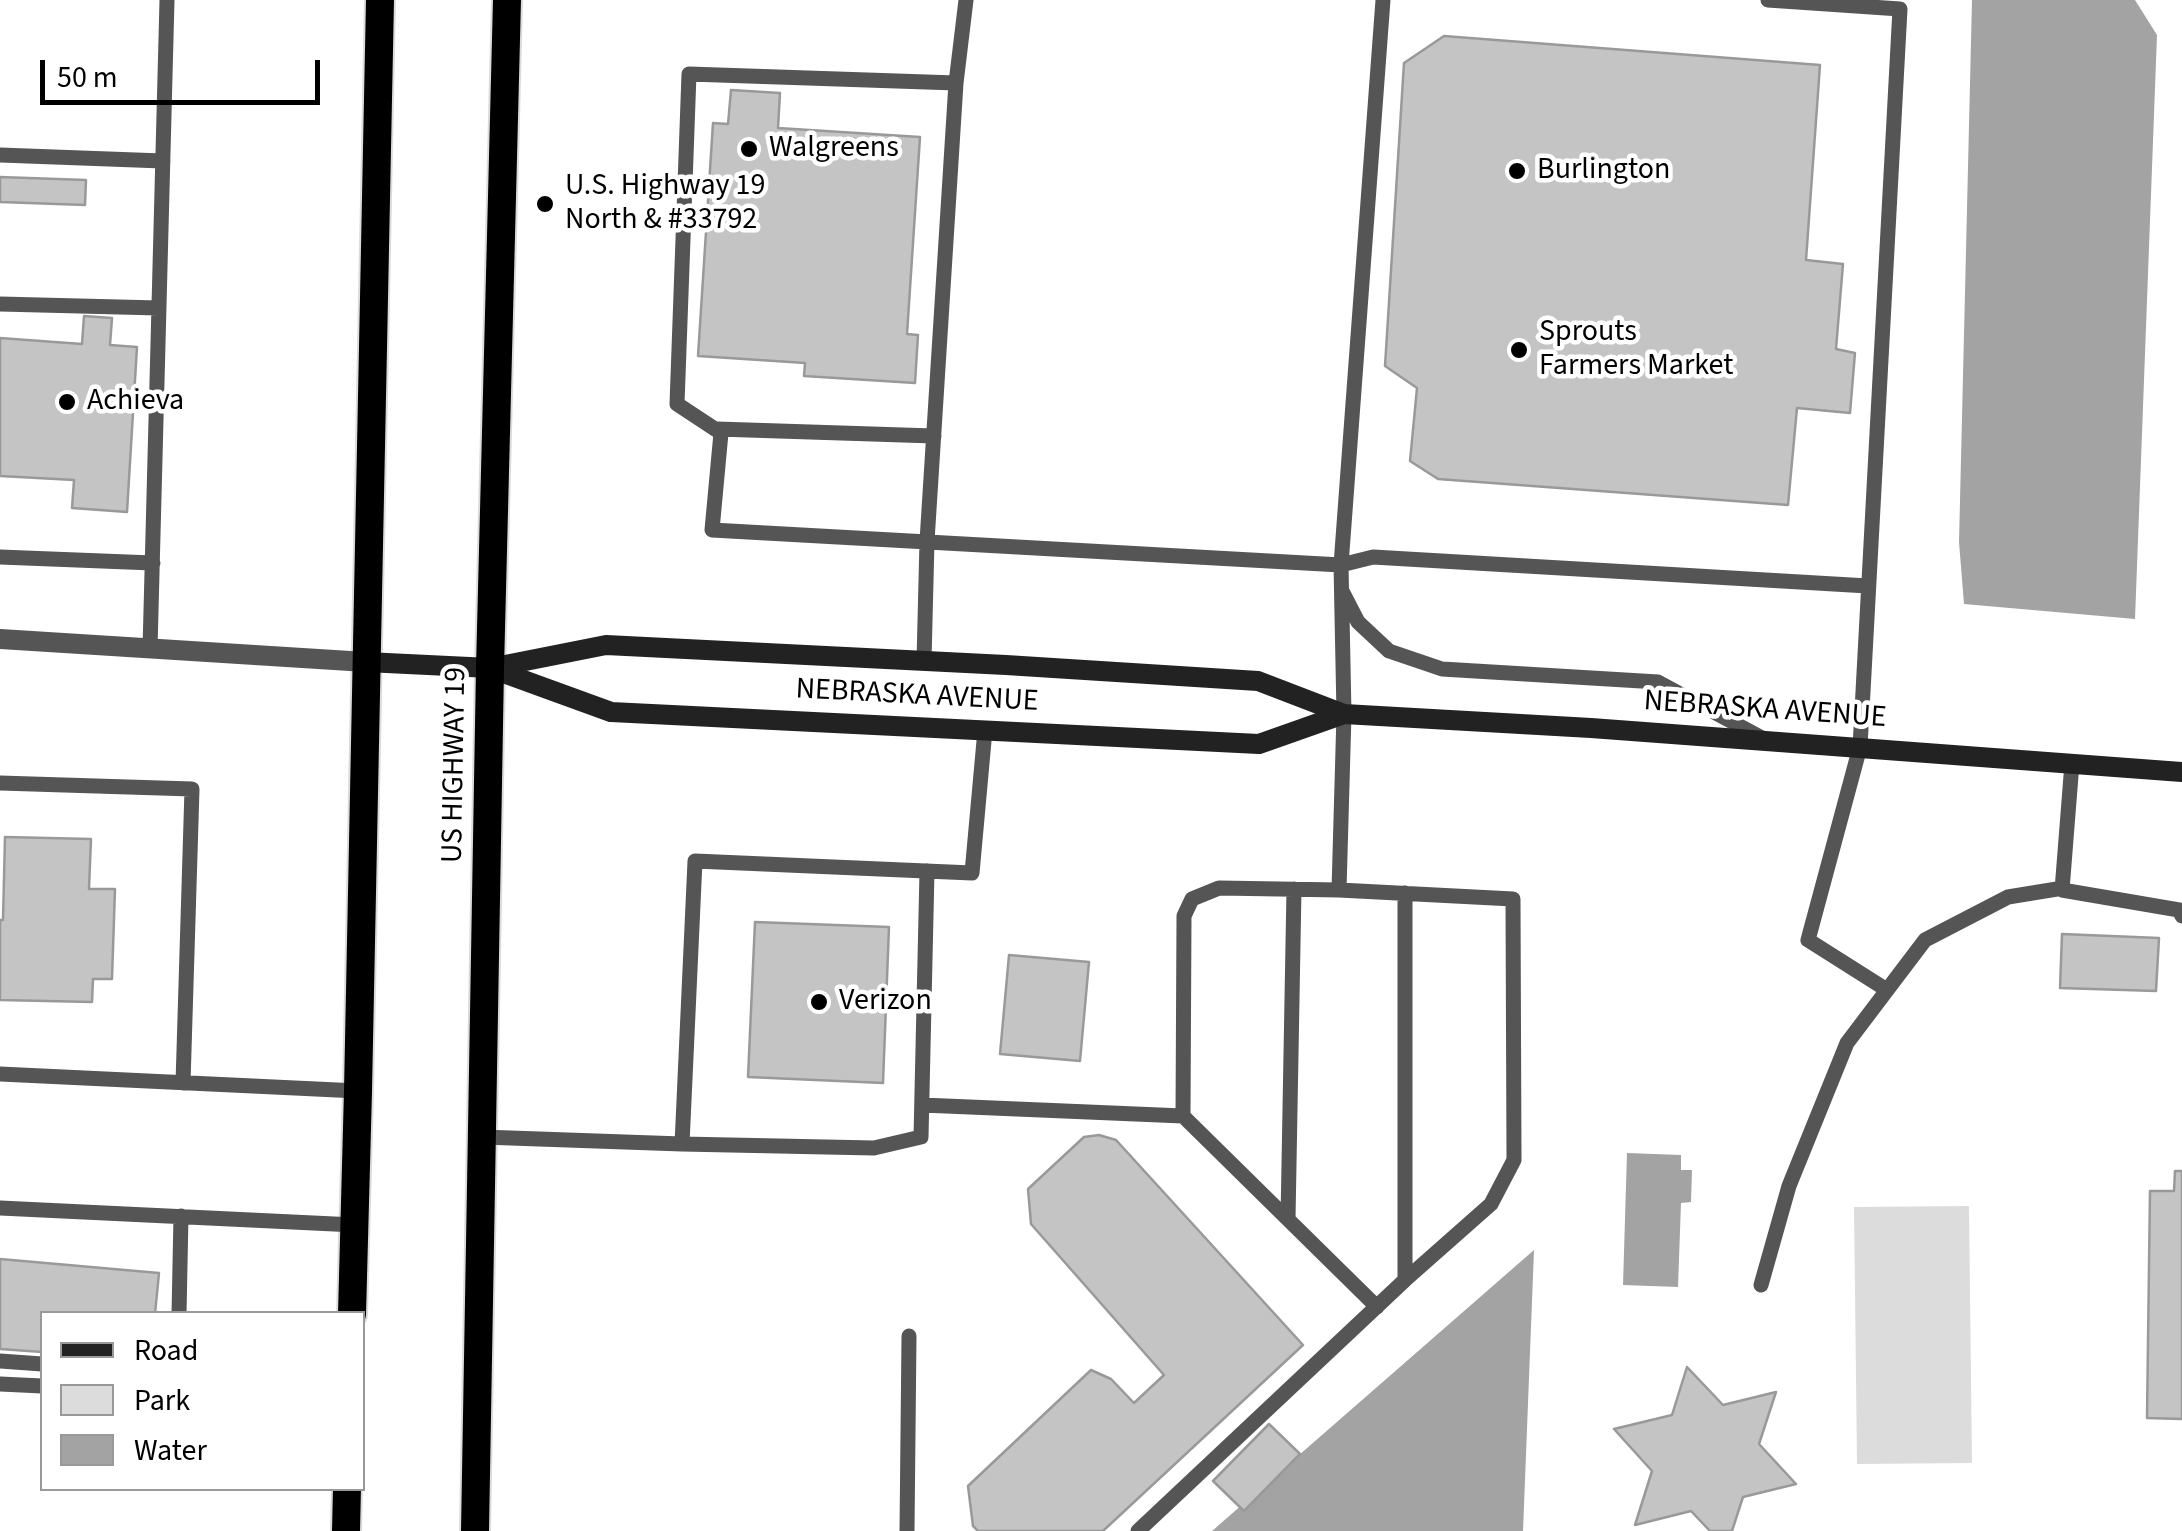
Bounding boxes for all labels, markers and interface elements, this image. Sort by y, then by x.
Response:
scale bar [45,40,325,102]
text: 50 m [57,56,118,99]
place label: Walgreens [769,131,899,167]
marker: Walgreens [738,138,760,160]
place label: Burlington [1537,153,1670,189]
marker: Burlington [1506,160,1528,182]
place label: U.S. Highway 19 North & #33792 [565,169,765,240]
marker: U.S. Highway 19 North & #33792 [534,193,556,215]
place label: Sprouts Farmers Market [1539,315,1733,386]
marker: Sprouts Farmers Market [1508,339,1530,361]
place label: Achieva [87,384,184,420]
marker: Achieva [56,391,78,413]
street label: US HIGHWAY 19 [436,667,476,863]
street label: NEBRASKA AVENUE [795,673,1039,721]
street label: NEBRASKA AVENUE [1642,685,1888,737]
place label: Verizon [839,984,932,1020]
marker: Verizon [808,991,830,1013]
legend [40,1311,365,1491]
text: Road [134,1329,198,1372]
text: Park [134,1379,190,1422]
text: Water [134,1429,207,1472]

